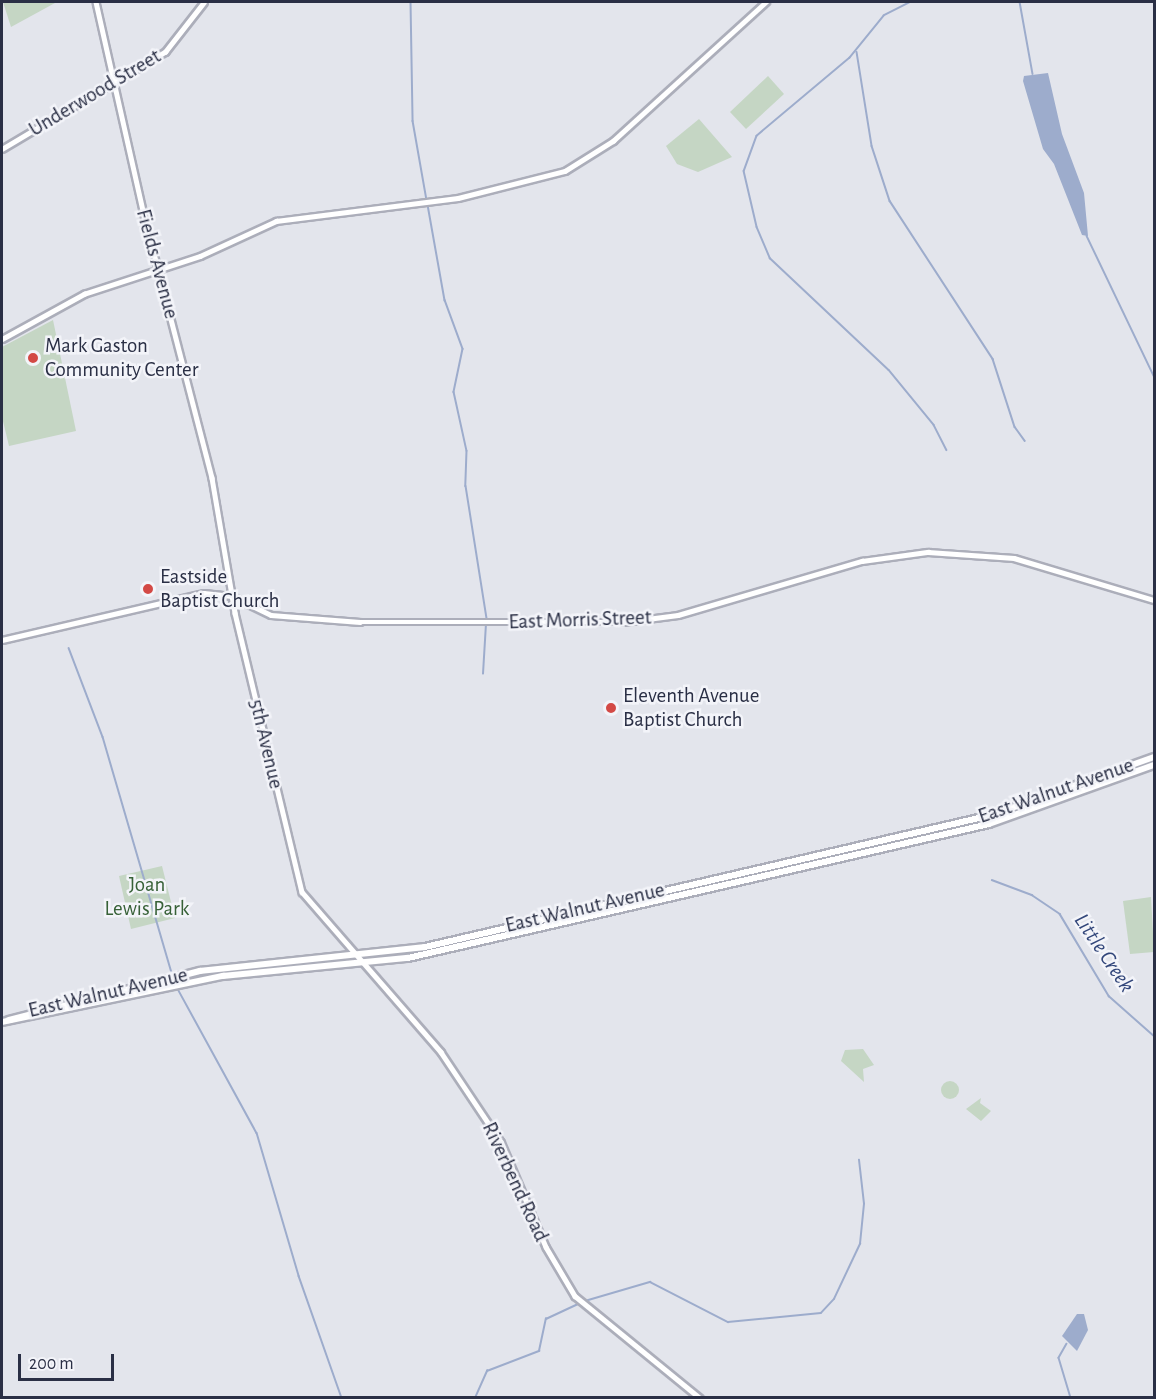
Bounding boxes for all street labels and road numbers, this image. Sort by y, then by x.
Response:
street label: Underwood Street [24,44,166,142]
street label: Fields Avenue [130,206,184,322]
street label: East Morris Street [508,605,652,635]
street label: 5th Avenue [243,697,289,791]
street label: East Walnut Avenue [975,753,1137,829]
street label: East Walnut Avenue [503,877,667,939]
street label: East Walnut Avenue [26,962,190,1024]
street label: Riverbend Road [476,1118,554,1246]

